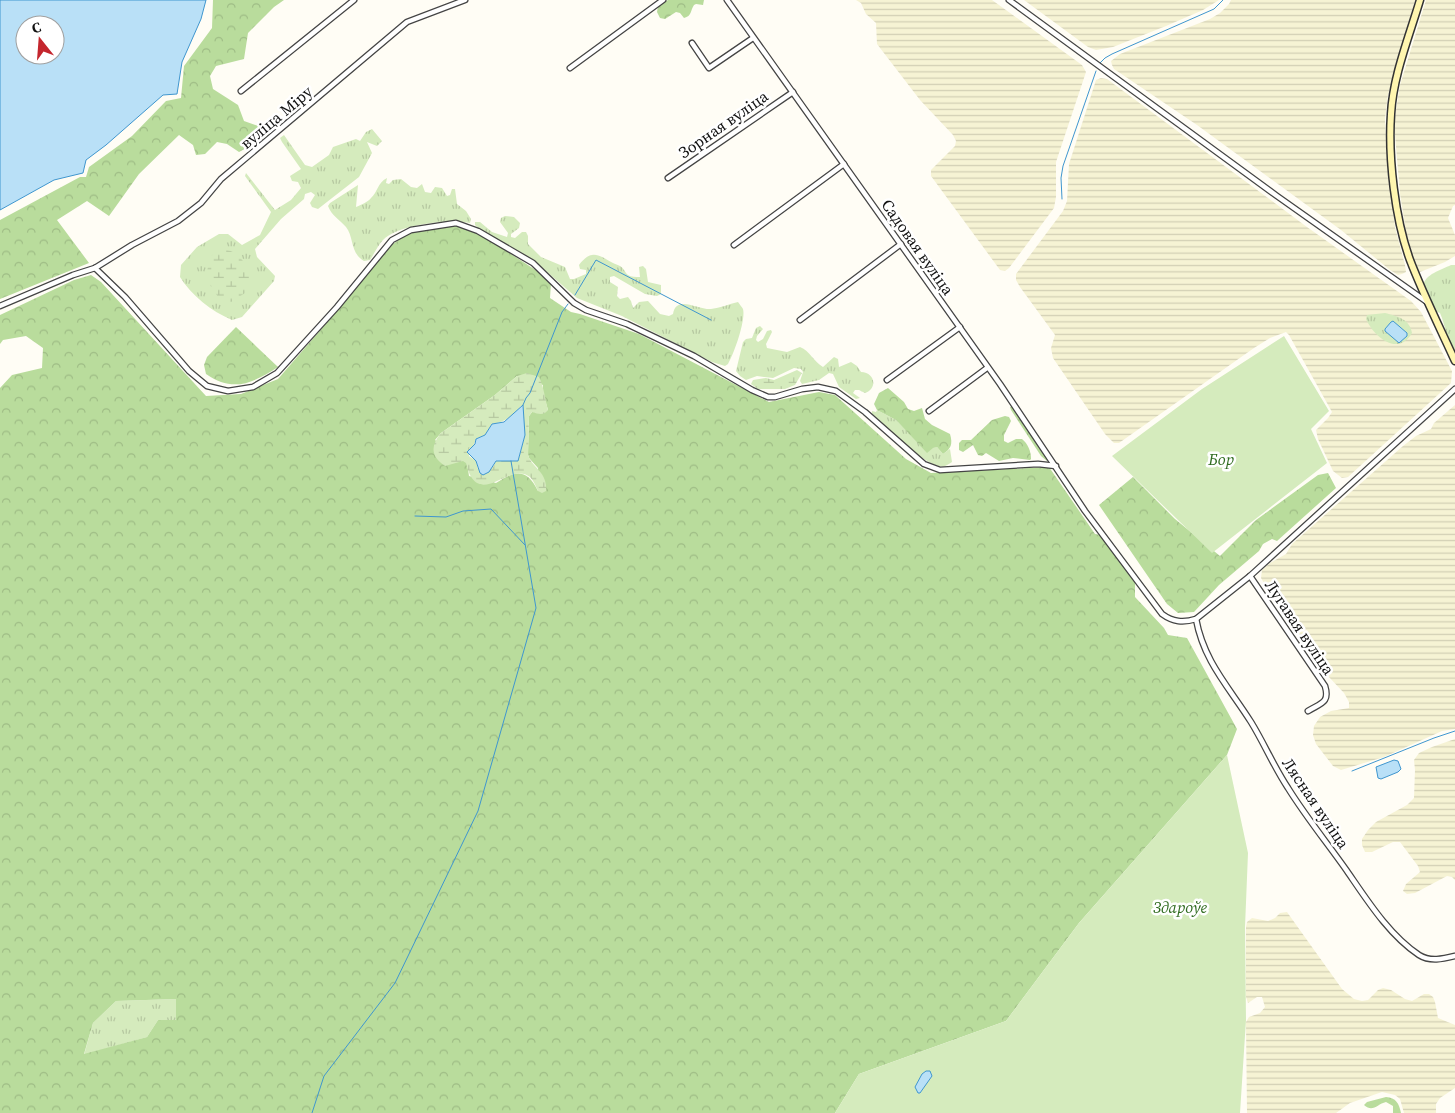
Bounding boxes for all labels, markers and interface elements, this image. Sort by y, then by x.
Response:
north arrow [15,15,65,65]
text: С [29,17,44,38]
street label: вуліца Міру [235,80,317,154]
street label: Зорная вуліца [674,84,773,163]
street label: Садовая вуліца [877,195,960,300]
park label: Бор [1207,448,1234,470]
street label: Лугавая вуліца [1260,575,1340,680]
street label: Лясная вуліца [1277,753,1355,854]
park label: Здароўе [1153,896,1208,918]

